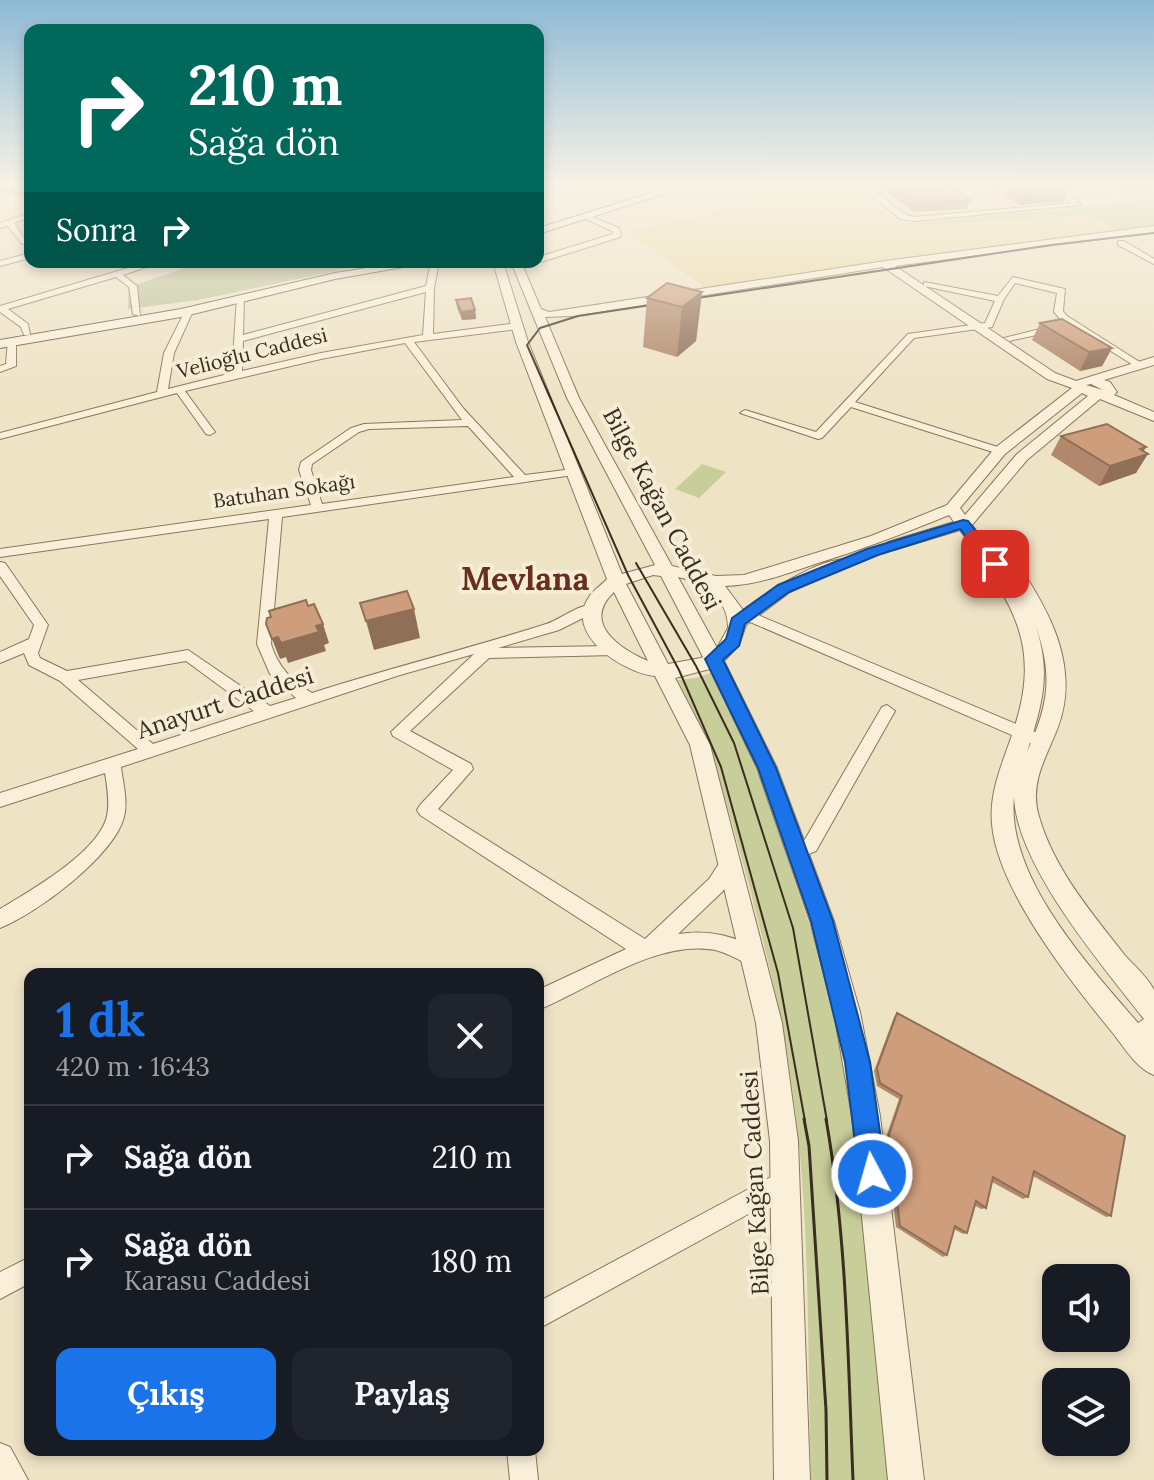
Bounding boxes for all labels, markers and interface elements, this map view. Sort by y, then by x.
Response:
text: 210 m [188,49,342,120]
icon: right [56,56,160,160]
text: Sağa dön [188,119,339,165]
icon: right [153,208,197,252]
text: Sonra [56,211,137,249]
street label: Velioğlu Caddesi [173,322,330,384]
street label: Bilge Kağan Caddesi [596,402,729,615]
street label: Batuhan Sokağı [211,468,357,513]
pin [961,530,1029,598]
icon: arrive [973,542,1017,586]
district label: Mevlana [461,558,589,599]
street label: Anayurt Caddesi [132,659,317,746]
text: 1 dk [56,989,145,1050]
button: close [428,994,512,1078]
text: 420 m · 16:43 [56,1050,210,1083]
street label: Bilge Kağan Caddesi [733,1070,776,1296]
position arrow [830,1132,914,1216]
icon: right [56,1135,100,1179]
text: Sağa dön [124,1138,252,1176]
text: 210 m [432,1138,512,1176]
text: Sağa dön [124,1226,252,1264]
icon: right [56,1239,100,1283]
text: 180 m [431,1242,512,1280]
text: Karasu Caddesi [124,1264,310,1297]
map controls [1042,1264,1130,1456]
button: sound [1042,1264,1130,1352]
button: Çıkış [56,1348,276,1440]
button: Paylaş [292,1348,512,1440]
button: layers [1042,1368,1130,1456]

